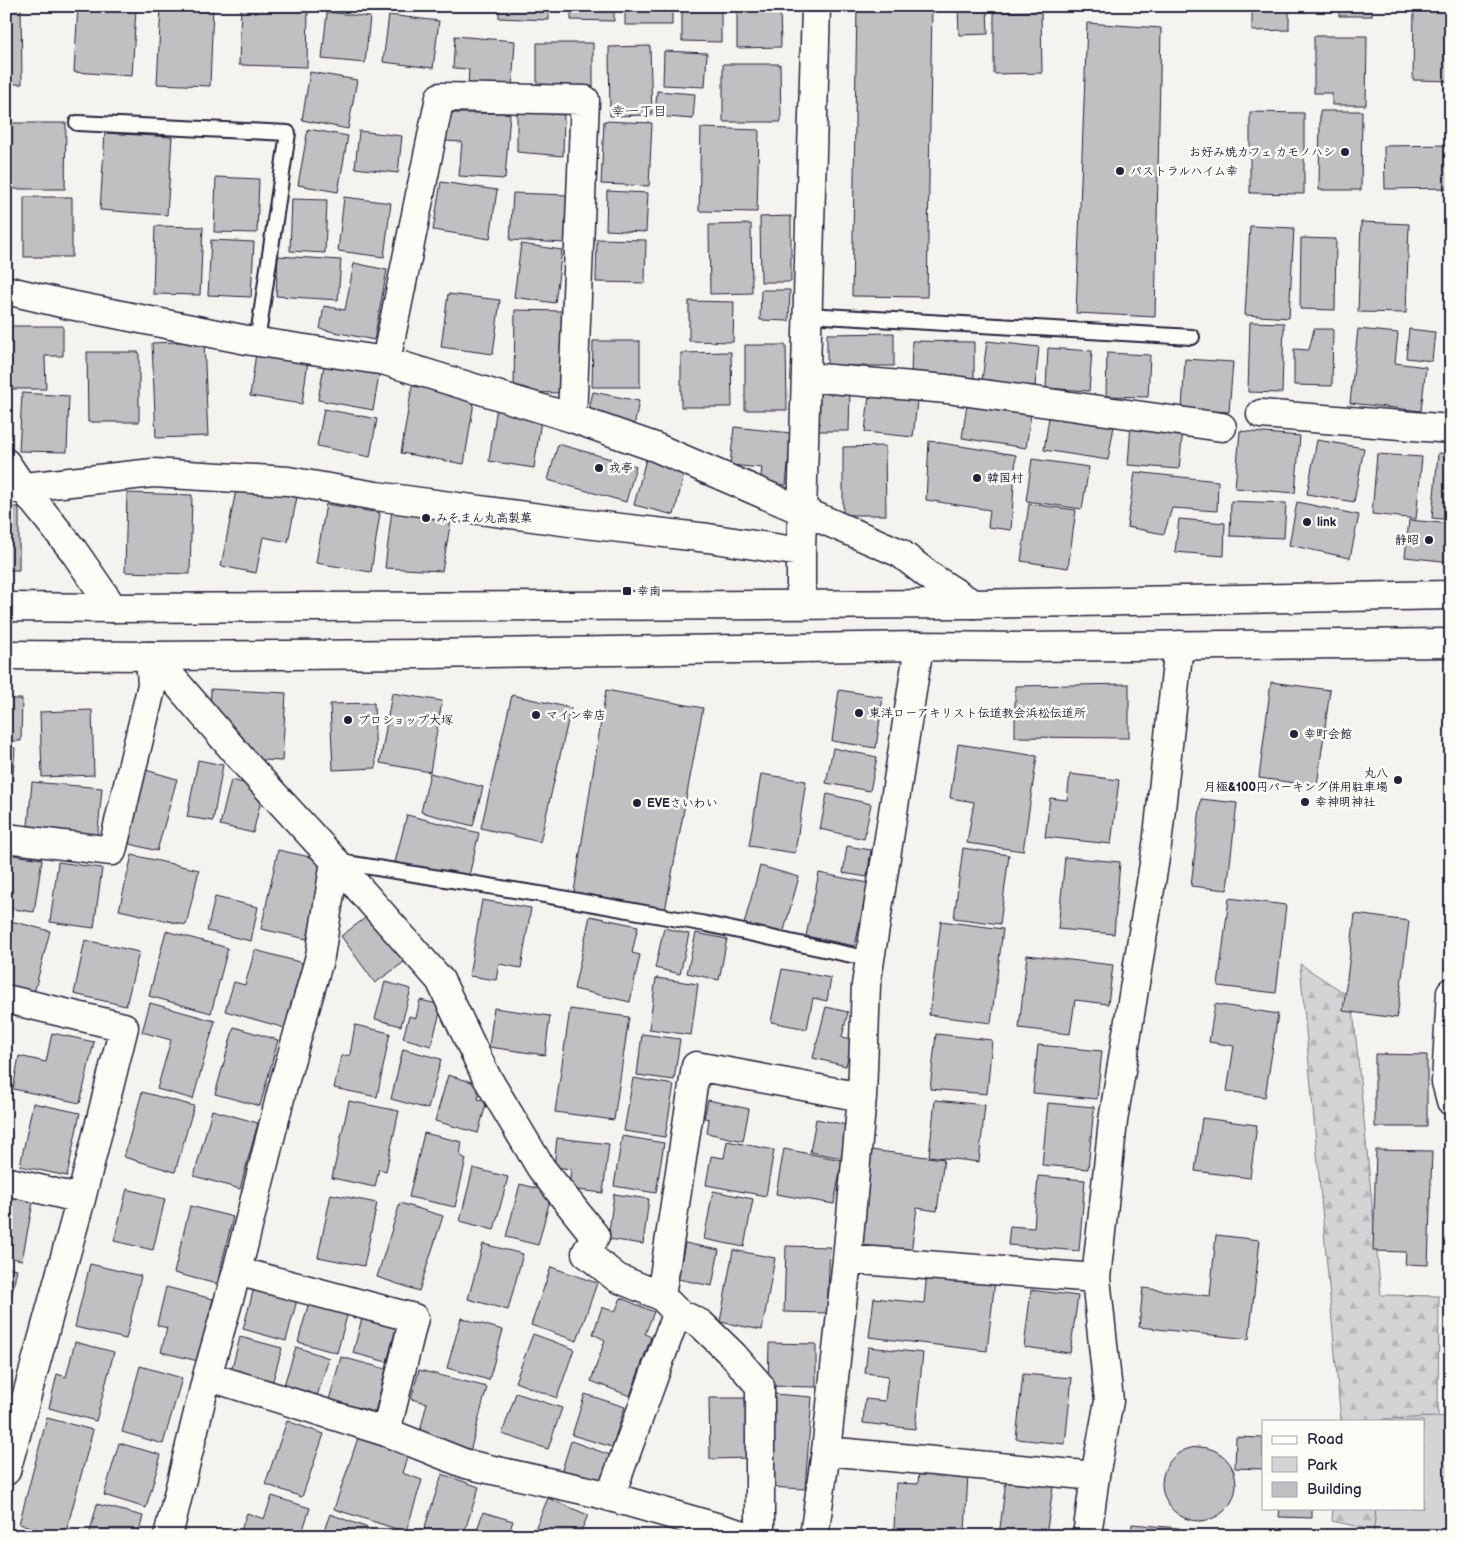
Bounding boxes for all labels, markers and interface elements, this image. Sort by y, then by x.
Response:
district label: 幸一丁目 [611,103,667,120]
place label: お好み焼カフェ カモノハシ [1189,145,1335,160]
marker: お好み焼カフェ カモノハシ [1339,146,1351,158]
place label: パストラルハイム幸 [1130,164,1238,179]
marker: パストラルハイム幸 [1114,165,1126,177]
place label: 戎亭 [609,461,633,476]
marker: 戎亭 [593,462,605,474]
place label: 韓国村 [987,471,1023,486]
marker: 韓国村 [971,472,983,484]
place label: みそまん丸高製菓 [436,511,532,526]
marker: みそまん丸高製菓 [420,512,432,524]
place label: link [1317,515,1337,530]
marker: link [1301,516,1313,528]
place label: 静昭 [1395,533,1419,548]
marker: 静昭 [1423,534,1435,546]
place label: 幸南 [637,584,661,599]
marker: 幸南 [621,585,633,597]
place label: 東洋ローアキリスト伝道教会浜松伝道所 [869,706,1087,721]
marker: 東洋ローアキリスト伝道教会浜松伝道所 [853,707,865,719]
place label: マイン幸店 [546,708,606,723]
marker: マイン幸店 [530,709,542,721]
place label: プロショップ大塚 [358,713,453,728]
marker: プロショップ大塚 [342,714,354,726]
place label: 幸町会館 [1304,727,1352,742]
marker: 幸町会館 [1288,728,1300,740]
place label: 丸八 月極&100円パーキング併用駐車場 [1204,766,1388,795]
marker: 丸八 月極&100円パーキング併用駐車場 [1392,774,1404,786]
place label: 幸神明神社 [1315,795,1375,810]
place label: EVEさいわい [647,796,718,811]
marker: 幸神明神社 [1299,796,1311,808]
marker: EVEさいわい [631,797,643,809]
legend [1262,1420,1424,1510]
text: Road [1307,1430,1343,1449]
text: Park [1307,1456,1338,1475]
text: Building [1307,1480,1362,1499]

